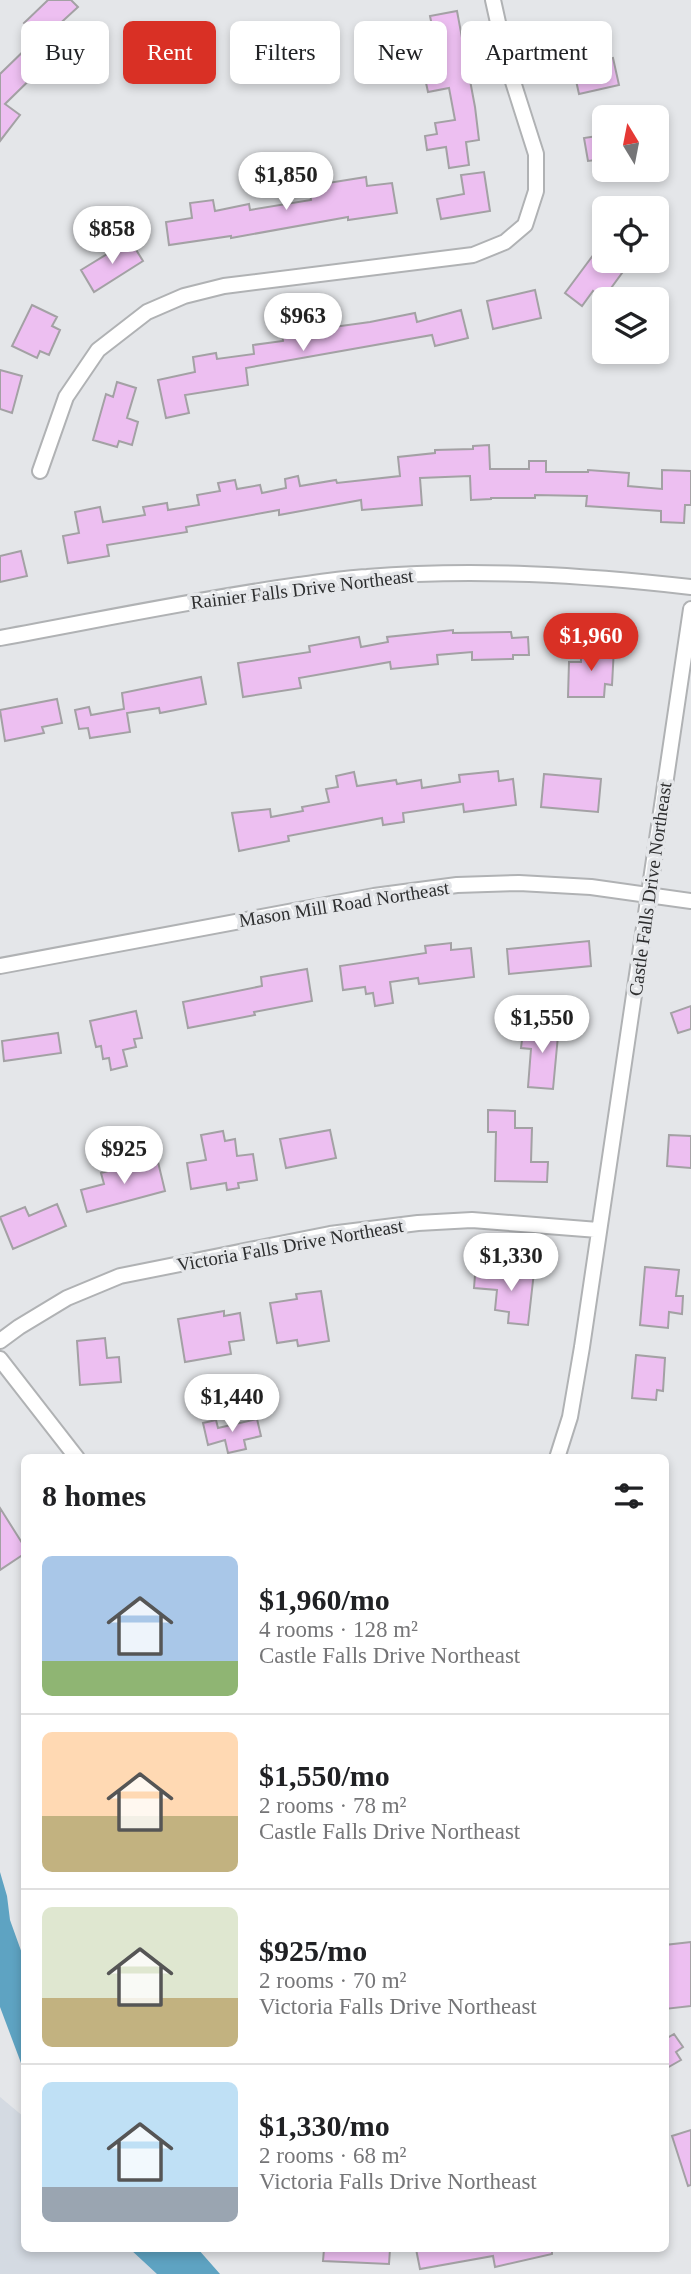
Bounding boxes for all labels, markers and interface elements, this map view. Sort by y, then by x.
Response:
chip: Buy [21,21,109,84]
chip: Rent [123,21,216,84]
chip: Filters [230,21,340,84]
chip: New [354,21,447,84]
chip: Apartment [461,21,612,84]
north arrow [592,105,668,182]
map controls [592,105,669,364]
pin: $1,850 [229,152,343,212]
text: $1,850 [254,162,318,187]
button: locate [592,196,669,273]
pin: $858 [71,206,153,266]
text: $858 [89,216,135,241]
button: layers [592,287,669,364]
pin: $963 [262,294,344,353]
text: $963 [280,303,326,328]
street label: Rainier Falls Drive Northeast [189,565,415,613]
pin: $1,960 [534,614,648,673]
text: $1,960 [559,623,623,648]
street label: Castle Falls Drive Northeast [625,780,676,997]
street label: Mason Mill Road Northeast [237,877,451,931]
pin: $1,550 [485,996,599,1055]
text: $1,550 [510,1005,574,1030]
pin: $925 [83,1126,165,1186]
text: $925 [101,1136,147,1161]
street label: Victoria Falls Drive Northeast [175,1215,406,1275]
pin: $1,330 [454,1234,568,1293]
text: $1,330 [479,1243,543,1268]
pin: $1,440 [175,1374,289,1434]
text: $1,440 [200,1384,264,1409]
icon: filters [610,1477,648,1515]
text: 8 homes [42,1479,146,1512]
text: $1,960/mo [259,1583,390,1616]
icon: home [98,1584,182,1668]
text: 4 rooms · 128 m² [259,1617,418,1642]
text: Castle Falls Drive Northeast [259,1643,520,1668]
text: $1,550/mo [259,1759,390,1792]
icon: home [98,1760,182,1844]
text: 2 rooms · 78 m² [259,1793,406,1818]
text: Castle Falls Drive Northeast [259,1819,520,1844]
text: $925/mo [259,1934,367,1967]
icon: home [98,1935,182,2019]
text: 2 rooms · 70 m² [259,1968,406,1993]
text: Victoria Falls Drive Northeast [259,1994,537,2019]
text: $1,330/mo [259,2109,390,2142]
icon: home [98,2110,182,2194]
text: 2 rooms · 68 m² [259,2143,406,2168]
text: Victoria Falls Drive Northeast [259,2169,537,2194]

